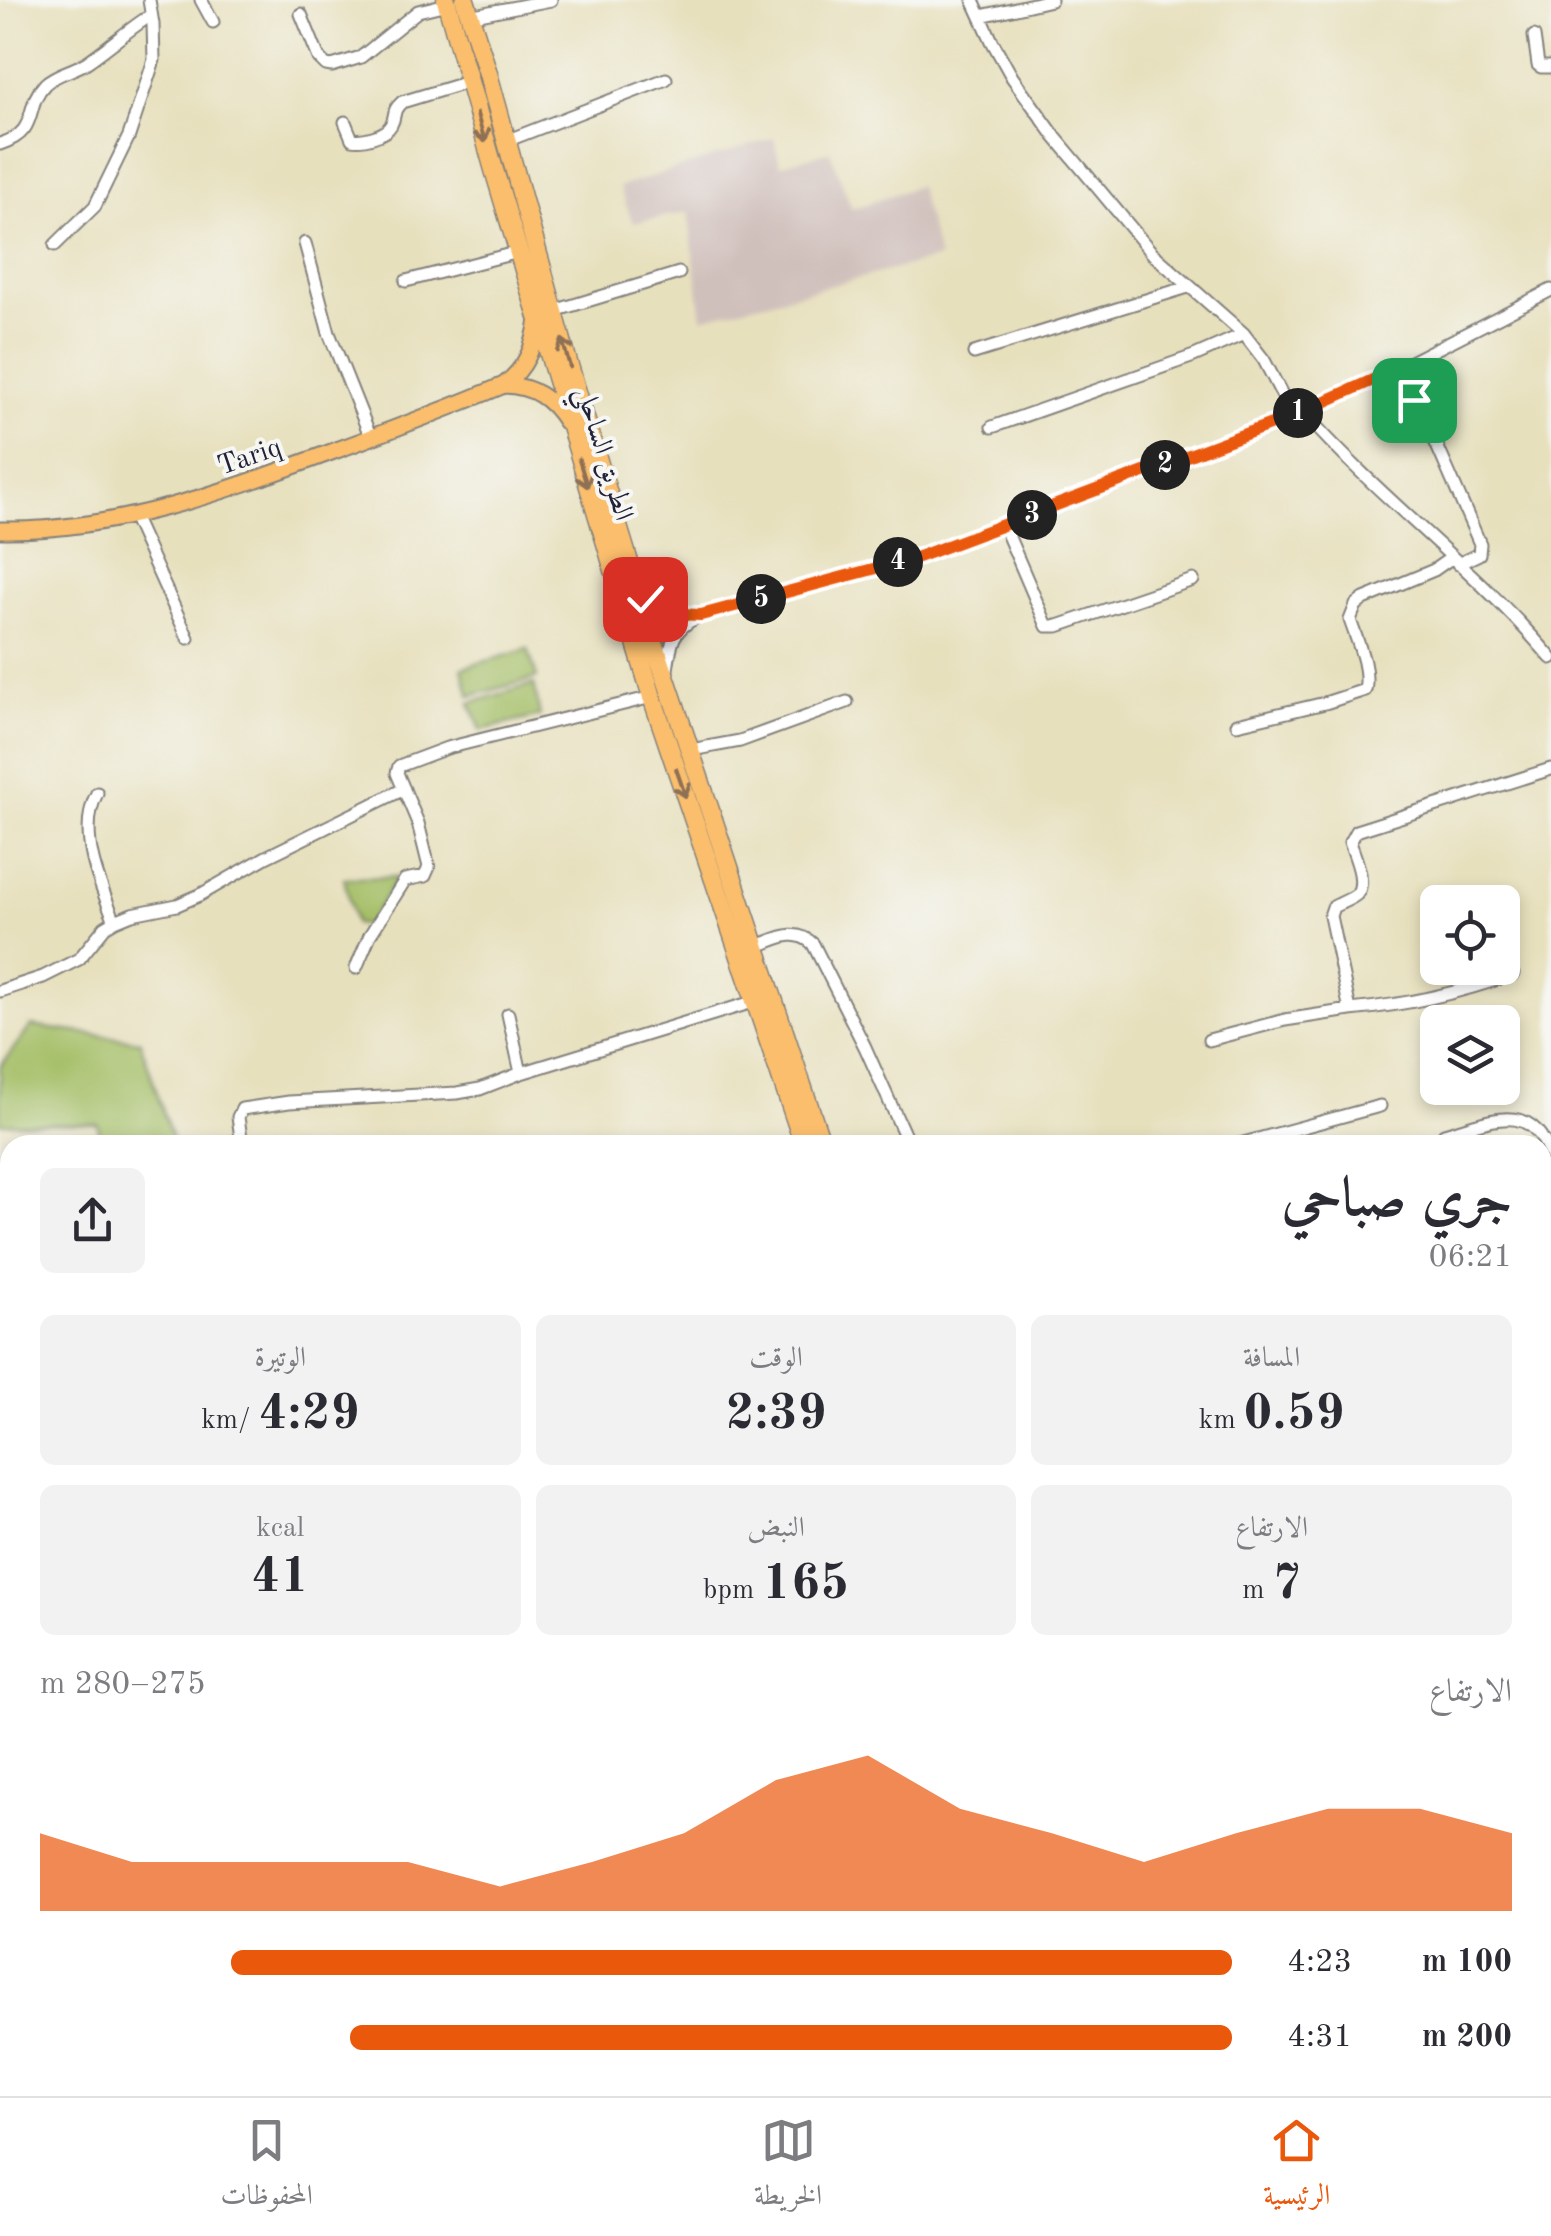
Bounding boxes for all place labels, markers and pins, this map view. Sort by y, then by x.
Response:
pin [1372,358,1457,443]
pin: 1 [1273,388,1323,438]
pin: 2 [1140,440,1190,490]
pin: 3 [1007,490,1057,540]
pin: 4 [873,537,923,587]
pin [603,557,688,642]
pin: 5 [736,574,786,624]

